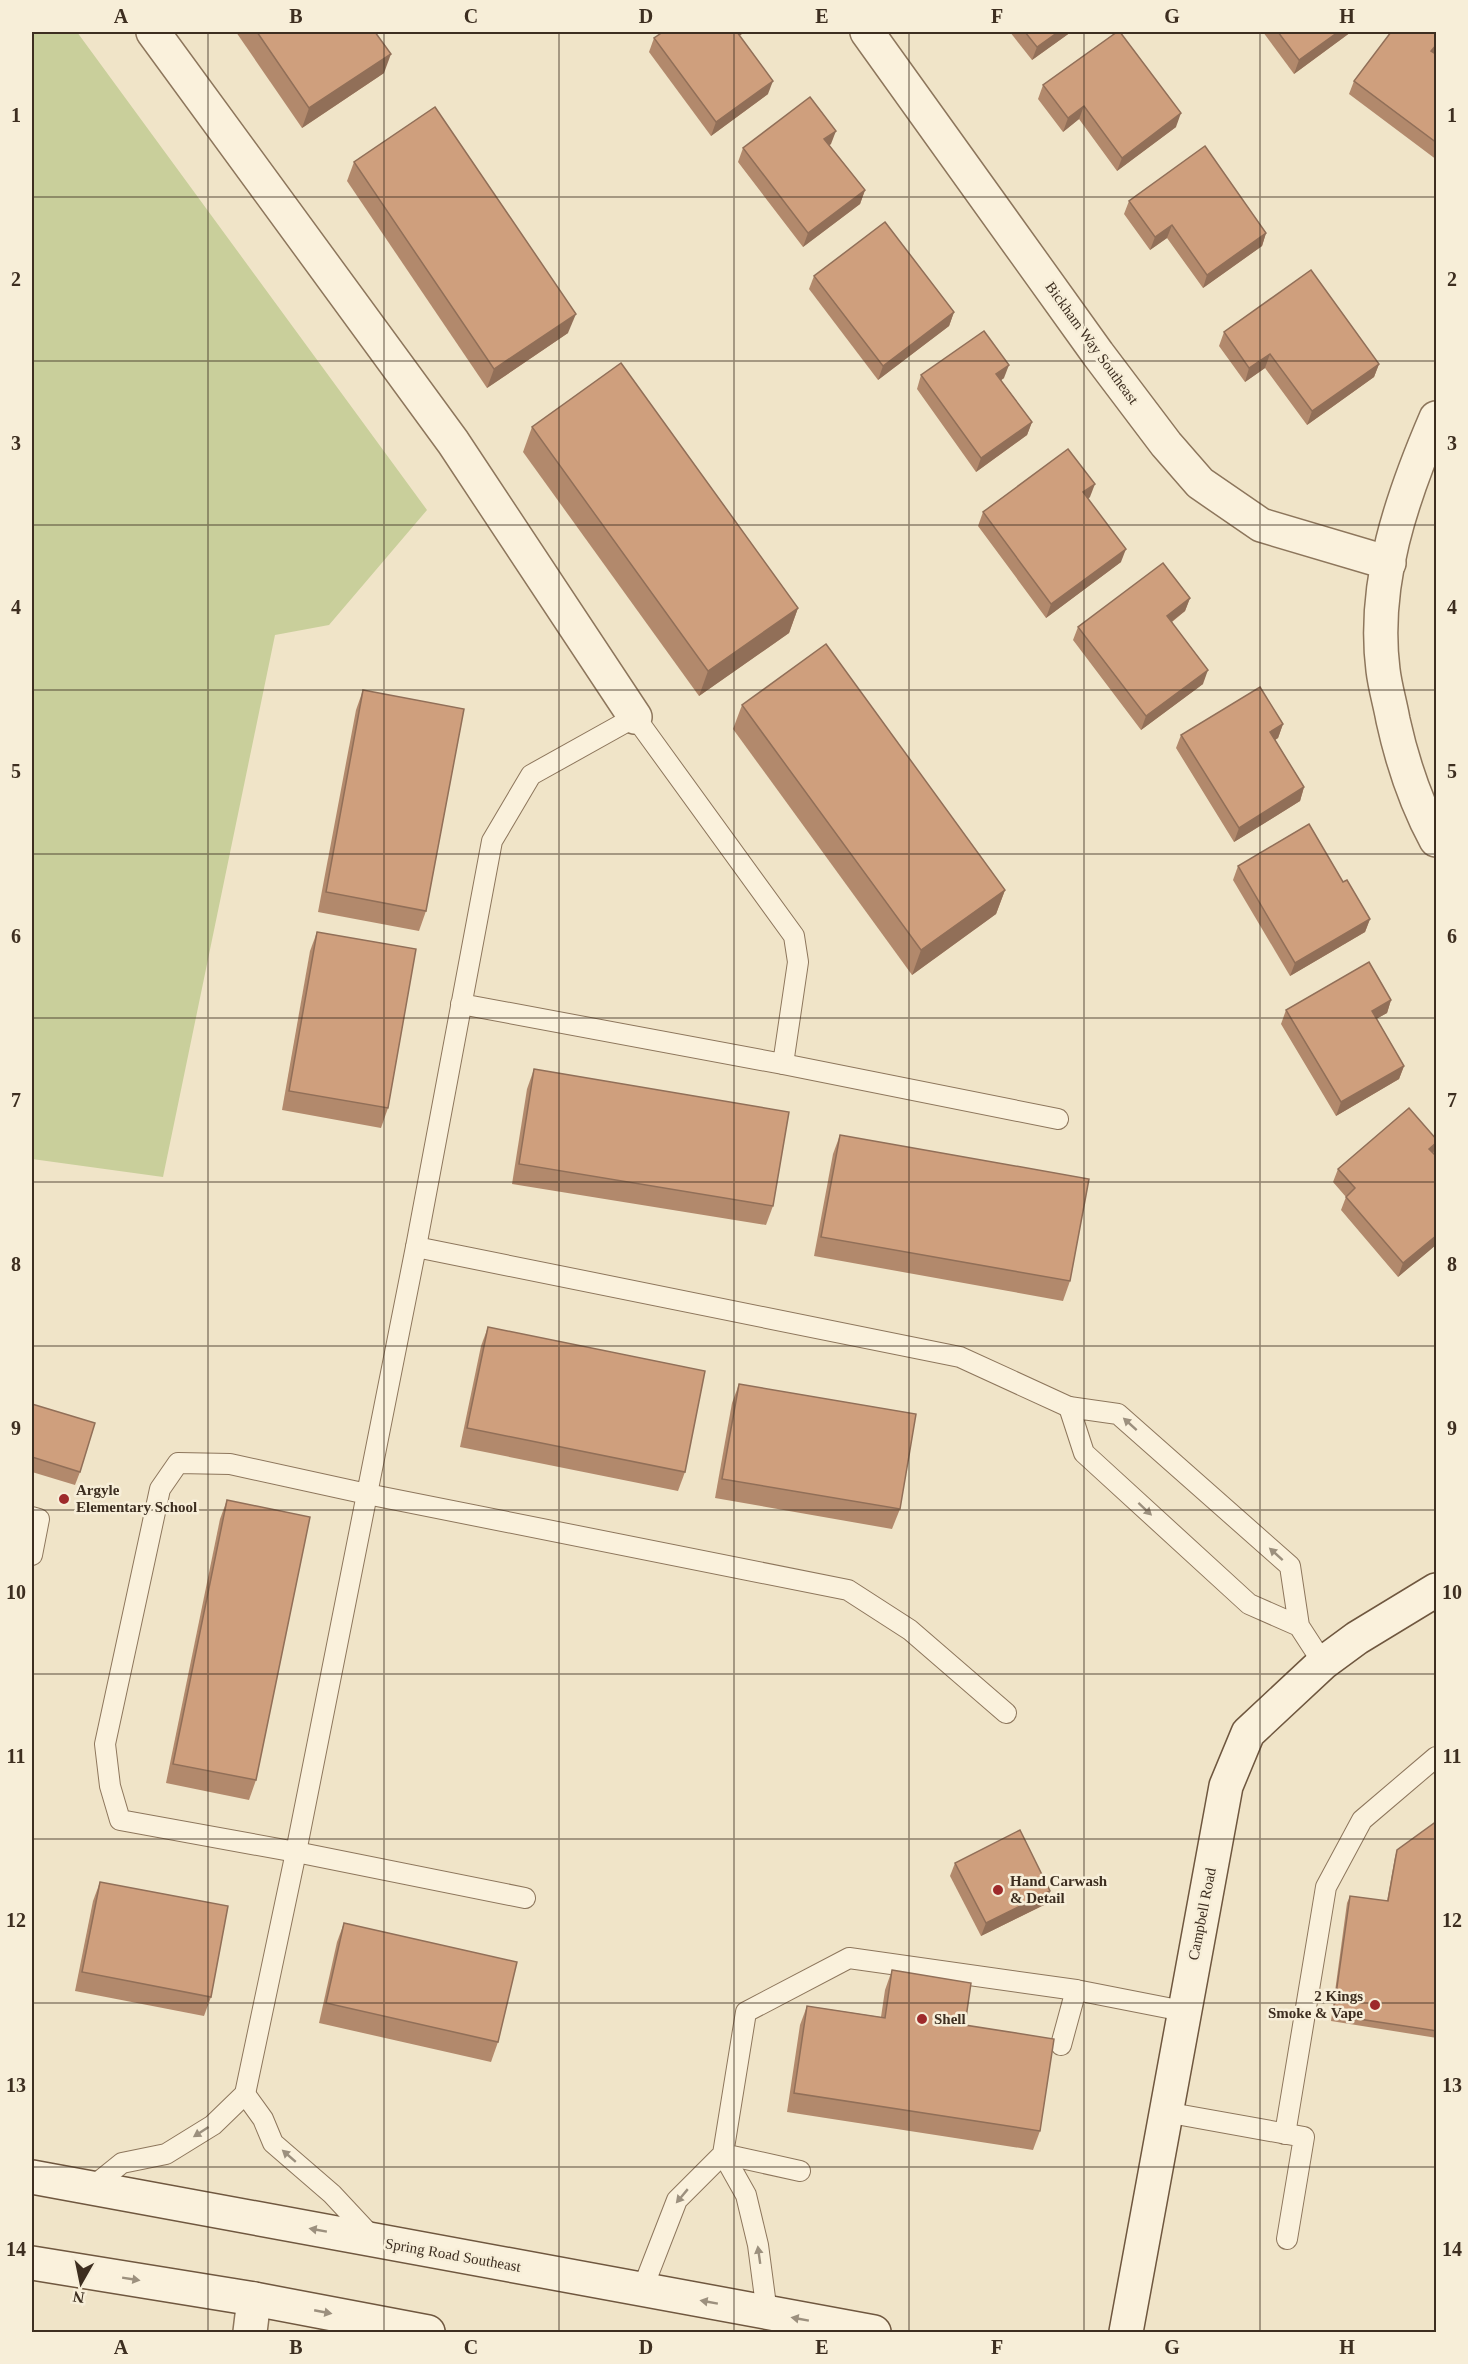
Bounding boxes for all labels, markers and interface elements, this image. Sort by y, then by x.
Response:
text: A [114,5,129,27]
text: B [289,5,303,27]
text: C [464,5,478,27]
text: D [639,5,653,27]
text: E [815,5,829,27]
text: F [991,5,1003,27]
text: G [1164,5,1180,27]
text: H [1339,5,1355,27]
text: 1 [11,104,21,126]
text: 1 [1447,104,1457,126]
text: 2 [11,268,21,290]
text: 2 [1447,268,1457,290]
street label: Bickham Way Southeast [1042,279,1142,408]
text: 3 [11,432,21,454]
text: 3 [1447,432,1457,454]
text: 4 [11,596,21,618]
text: 4 [1447,596,1457,618]
text: 5 [11,760,21,782]
text: 5 [1447,760,1457,782]
text: 6 [11,925,21,947]
text: 6 [1447,925,1457,947]
text: 7 [11,1089,21,1111]
text: 7 [1447,1089,1457,1111]
text: 8 [11,1253,21,1275]
text: 8 [1447,1253,1457,1275]
text: 9 [11,1417,21,1439]
text: 9 [1447,1417,1457,1439]
one-way arrow [1123,1418,1138,1431]
place label: Argyle Elementary School [76,1482,197,1515]
marker: Argyle Elementary School [57,1492,71,1506]
one-way arrow [1137,1502,1152,1516]
one-way arrow [1268,1547,1283,1561]
text: 10 [6,1581,26,1603]
text: 10 [1442,1581,1462,1603]
text: 11 [7,1745,25,1767]
text: 11 [1443,1745,1461,1767]
street label: Campbell Road [1185,1866,1219,1962]
place label: Hand Carwash & Detail [1010,1873,1108,1906]
marker: Hand Carwash & Detail [991,1883,1005,1897]
text: 12 [6,1909,26,1931]
text: 12 [1442,1909,1462,1931]
place label: 2 Kings Smoke & Vape [1268,1988,1363,2021]
marker: 2 Kings Smoke & Vape [1368,1998,1382,2012]
place label: Shell [934,2011,966,2027]
marker: Shell [915,2012,929,2026]
text: 13 [6,2074,26,2096]
text: 13 [1442,2074,1462,2096]
one-way arrow [192,2127,209,2138]
one-way arrow [281,2149,296,2163]
one-way arrow [676,2188,689,2204]
one-way arrow [308,2225,327,2234]
street label: Spring Road Southeast [384,2235,523,2275]
text: 14 [6,2238,26,2260]
text: 14 [1442,2238,1462,2260]
one-way arrow [755,2245,764,2264]
north arrow [51,2253,111,2313]
one-way arrow [121,2275,140,2284]
text: N [71,2288,86,2307]
one-way arrow [700,2297,719,2306]
one-way arrow [314,2308,333,2317]
one-way arrow [790,2314,809,2323]
text: A [114,2336,129,2358]
text: B [289,2336,303,2358]
text: C [464,2336,478,2358]
text: D [639,2336,653,2358]
text: E [815,2336,829,2358]
text: F [991,2336,1003,2358]
text: G [1164,2336,1180,2358]
text: H [1339,2336,1355,2358]

